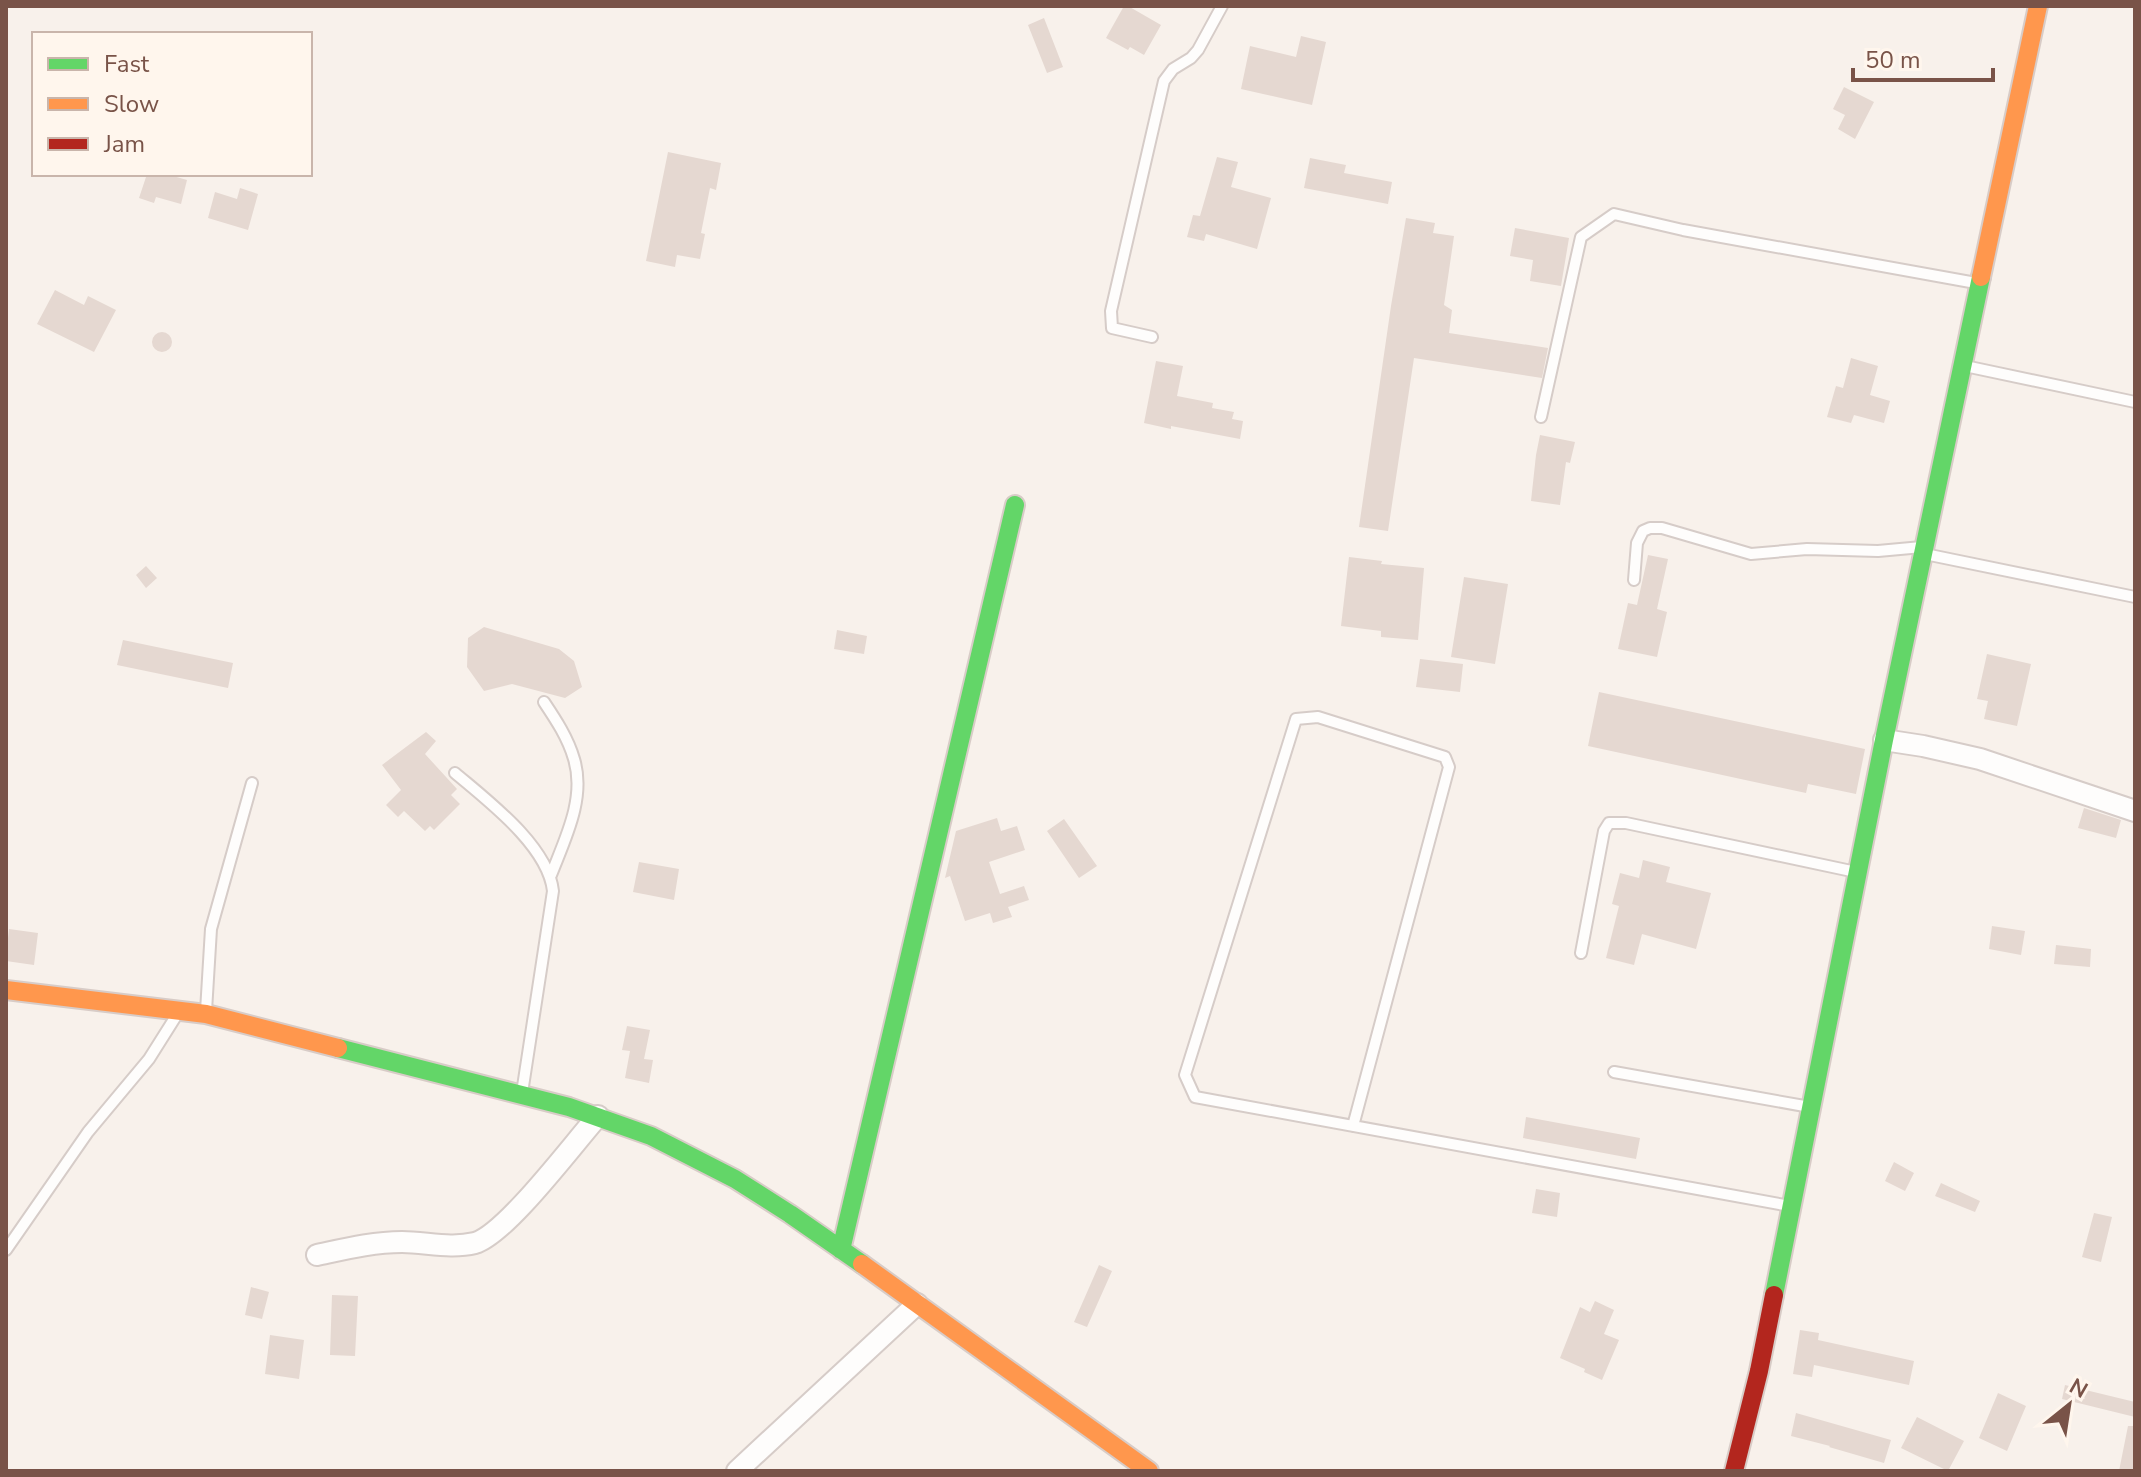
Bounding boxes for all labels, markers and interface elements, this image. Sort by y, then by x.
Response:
legend [32,32,312,176]
scale bar [1853,32,1993,82]
text: 50 m [1865,44,1921,76]
text: Fast [104,48,150,80]
text: Slow [104,88,159,120]
text: Jam [103,128,145,160]
north arrow [2029,1365,2109,1445]
text: N [2064,1371,2093,1406]

